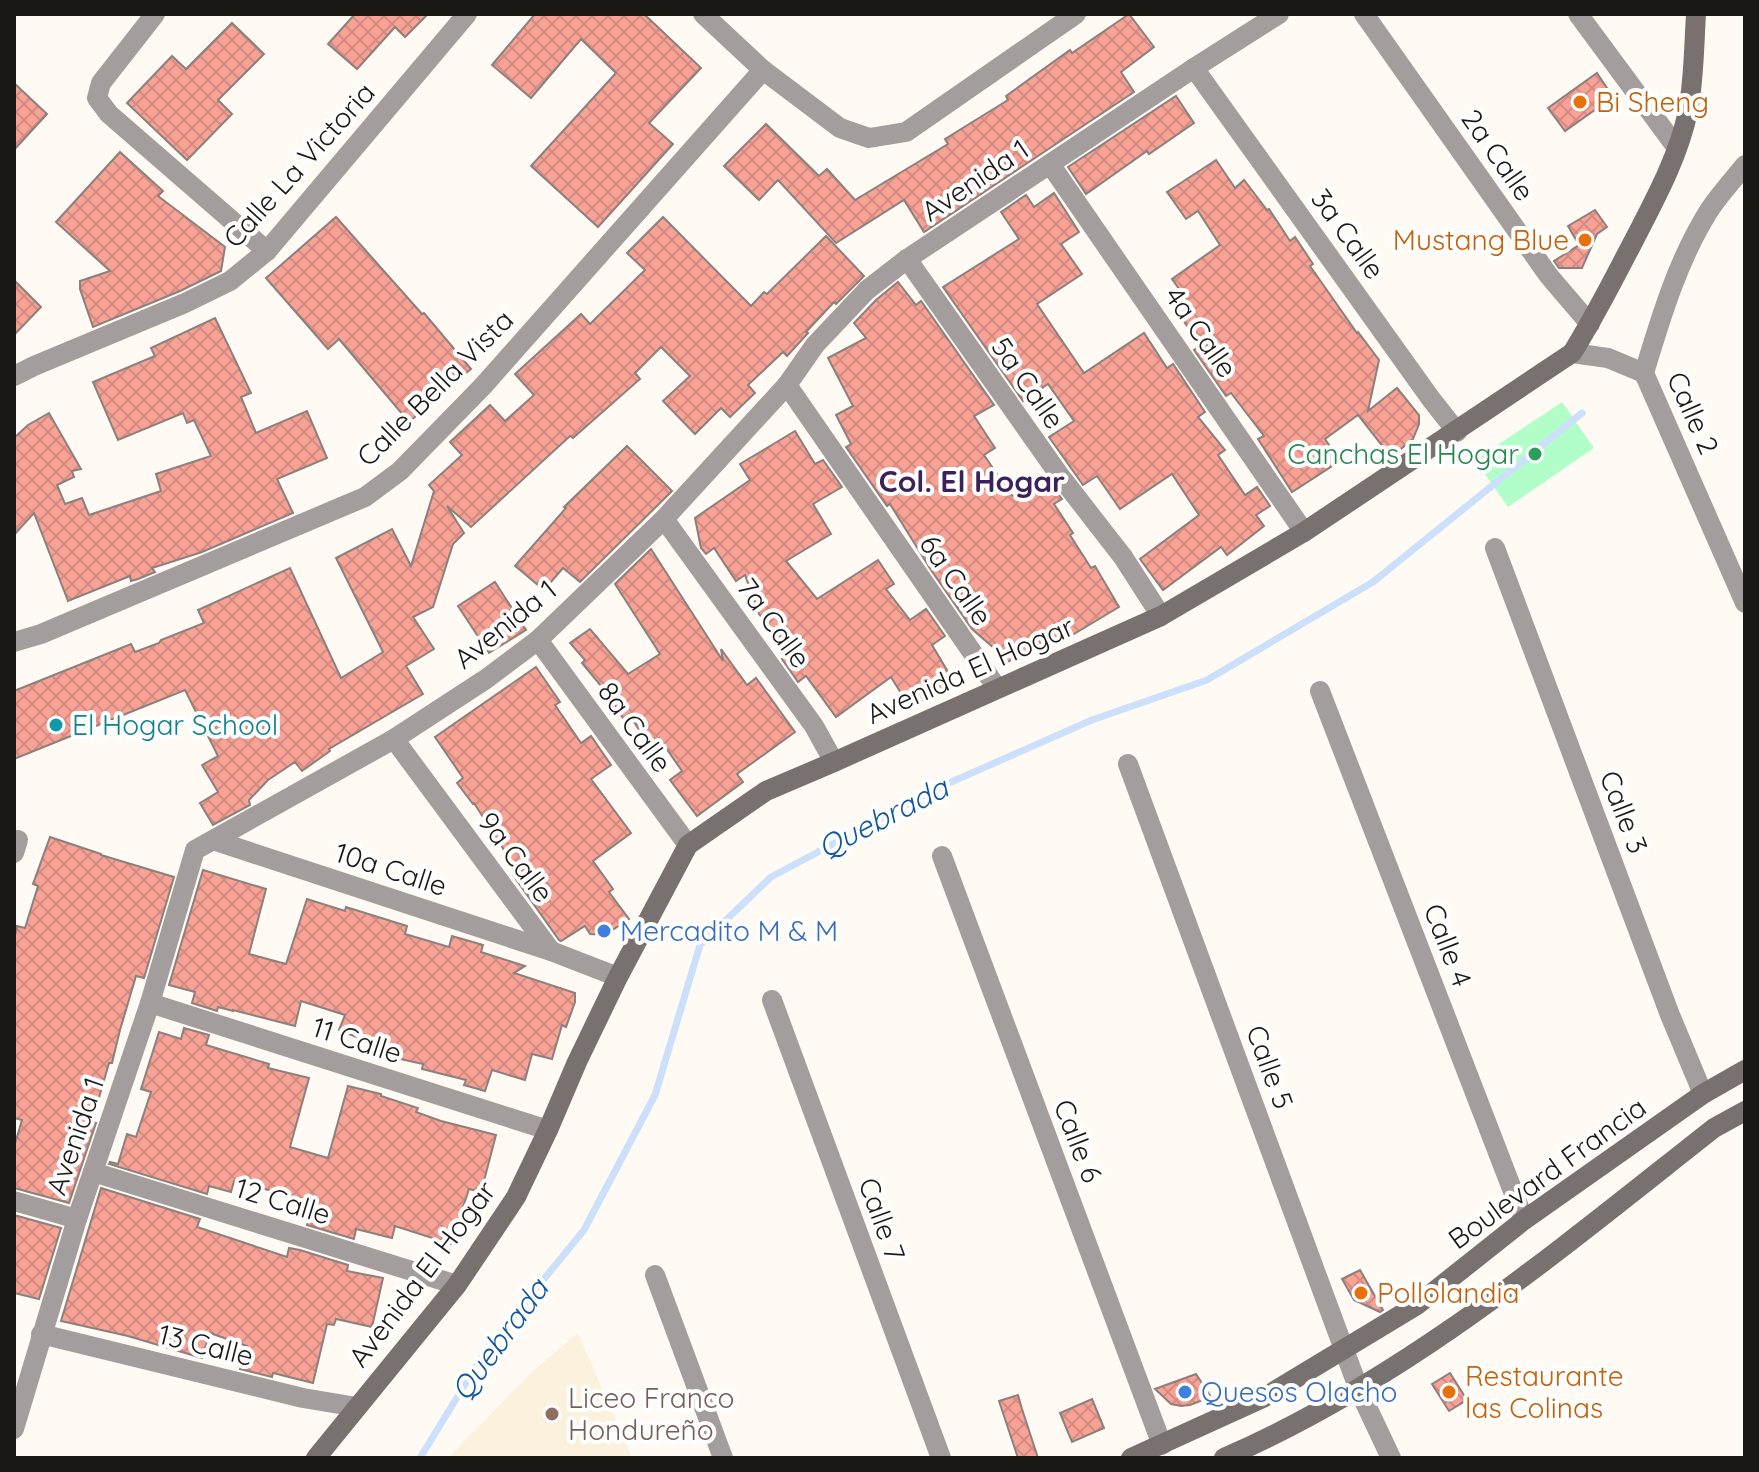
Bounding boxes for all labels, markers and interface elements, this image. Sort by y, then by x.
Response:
street label: Calle La Victoria [215,75,382,254]
place label: Bi Sheng [1596,84,1709,119]
marker: Bi Sheng [1571,93,1589,111]
street label: 2a Calle [1454,102,1543,207]
street label: Avenida 1 [914,131,1035,228]
street label: 3a Calle [1304,182,1393,286]
place label: Mustang Blue [1393,222,1569,257]
marker: Mustang Blue [1576,231,1594,249]
street label: 4a Calle [1158,279,1245,384]
street label: Calle Bella Vista [349,302,520,473]
street label: 5a Calle [984,330,1072,435]
street label: Calle 2 [1660,366,1727,460]
place label: Canchas El Hogar [1287,436,1519,471]
marker: Canchas El Hogar [1526,445,1544,463]
district label: Col. El Hogar [879,462,1065,500]
street label: 6a Calle [912,527,1000,632]
street label: 7a Calle [730,571,819,675]
street label: Avenida 1 [446,572,563,676]
street label: Avenida El Hogar [860,608,1079,731]
street label: 8a Calle [591,675,680,779]
place label: El Hogar School [72,707,278,742]
marker: El Hogar School [47,716,65,734]
street label: Calle 3 [1593,765,1656,858]
water label: Quebrada [811,767,956,866]
street label: 9a Calle [471,805,562,909]
street label: 10a Calle [331,834,451,903]
street label: Calle 4 [1417,898,1480,991]
place label: Mercadito M & M [620,913,838,948]
marker: Mercadito M & M [595,922,613,940]
street label: 11 Calle [308,1009,406,1070]
street label: Calle 5 [1239,1020,1302,1113]
street label: Avenida 1 [38,1072,111,1199]
street label: Boulevard Francia [1441,1089,1652,1256]
street label: Calle 6 [1047,1094,1110,1187]
street label: 12 Calle [232,1170,335,1231]
street label: Calle 7 [851,1173,914,1265]
street label: Avenida El Hogar [340,1174,503,1374]
water label: Quebrada [442,1270,557,1408]
place label: Pollolandia [1377,1275,1519,1310]
marker: Pollolandia [1352,1284,1370,1302]
street label: 13 Calle [155,1316,257,1373]
place label: Restaurante las Colinas [1465,1358,1623,1425]
place label: Quesos Olacho [1201,1374,1397,1409]
place label: Liceo Franco Hondureño [568,1380,734,1447]
marker: Quesos Olacho [1176,1383,1194,1401]
marker: Restaurante las Colinas [1440,1383,1458,1401]
marker: Liceo Franco Hondureño [543,1405,561,1423]

